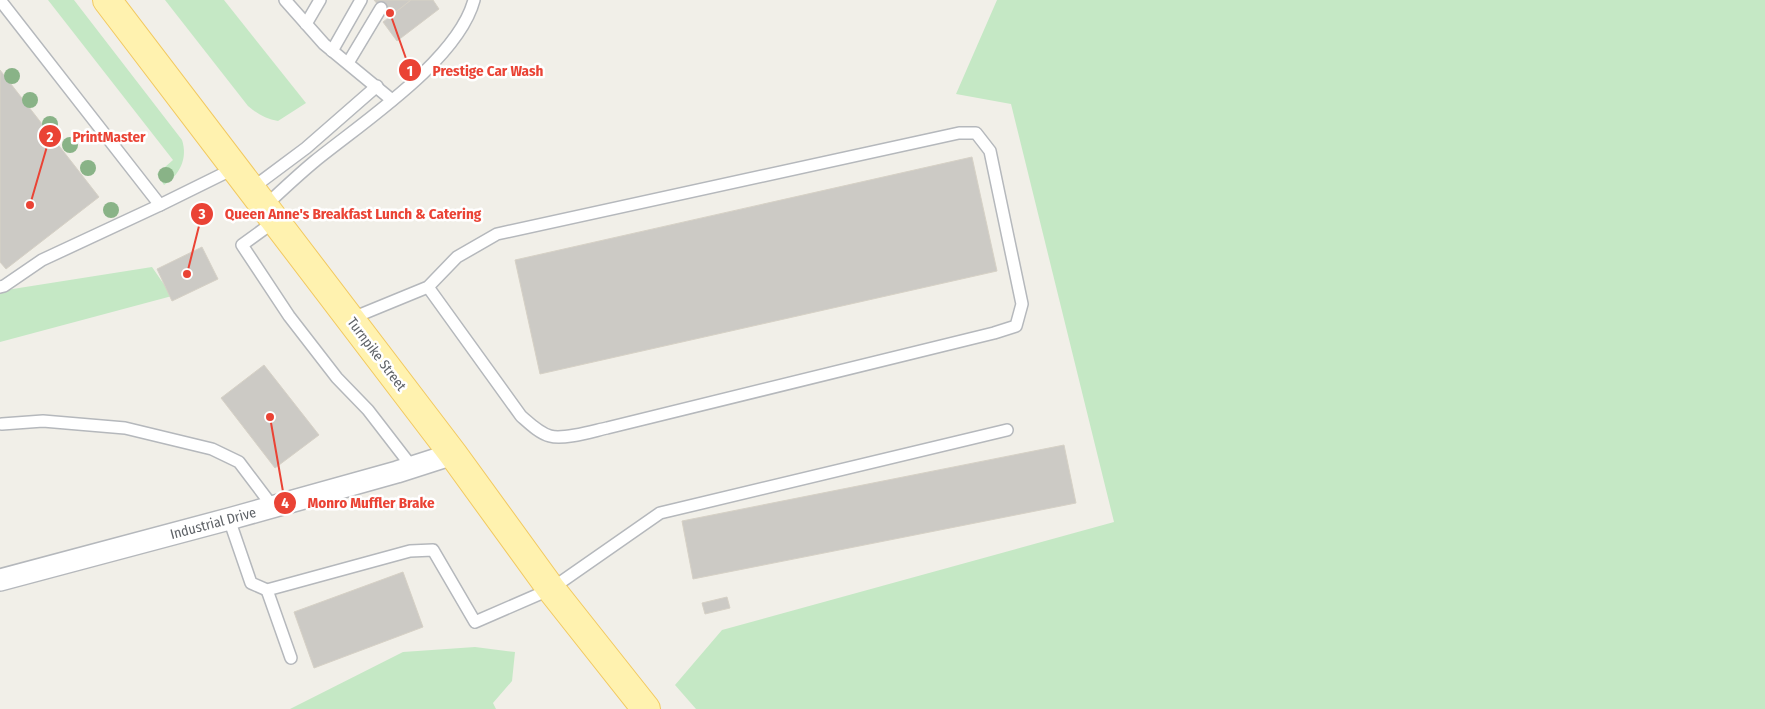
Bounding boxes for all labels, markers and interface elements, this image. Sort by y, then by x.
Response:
callout: Prestige Car Wash [397,55,553,85]
text: 1 [407,62,413,80]
text: Prestige Car Wash [433,62,544,80]
callout: PrintMaster [37,121,155,151]
text: 2 [46,128,54,146]
text: PrintMaster [72,128,146,146]
callout: Queen Anne's Breakfast Lunch & Catering [190,199,491,229]
text: 3 [197,205,206,223]
text: Queen Anne's Breakfast Lunch & Catering [225,205,482,223]
street label: Turnpike Street [343,314,410,395]
callout: Monro Muffler Brake [273,488,445,518]
text: 4 [281,494,289,512]
text: Monro Muffler Brake [307,494,435,512]
street label: Industrial Drive [168,504,258,543]

